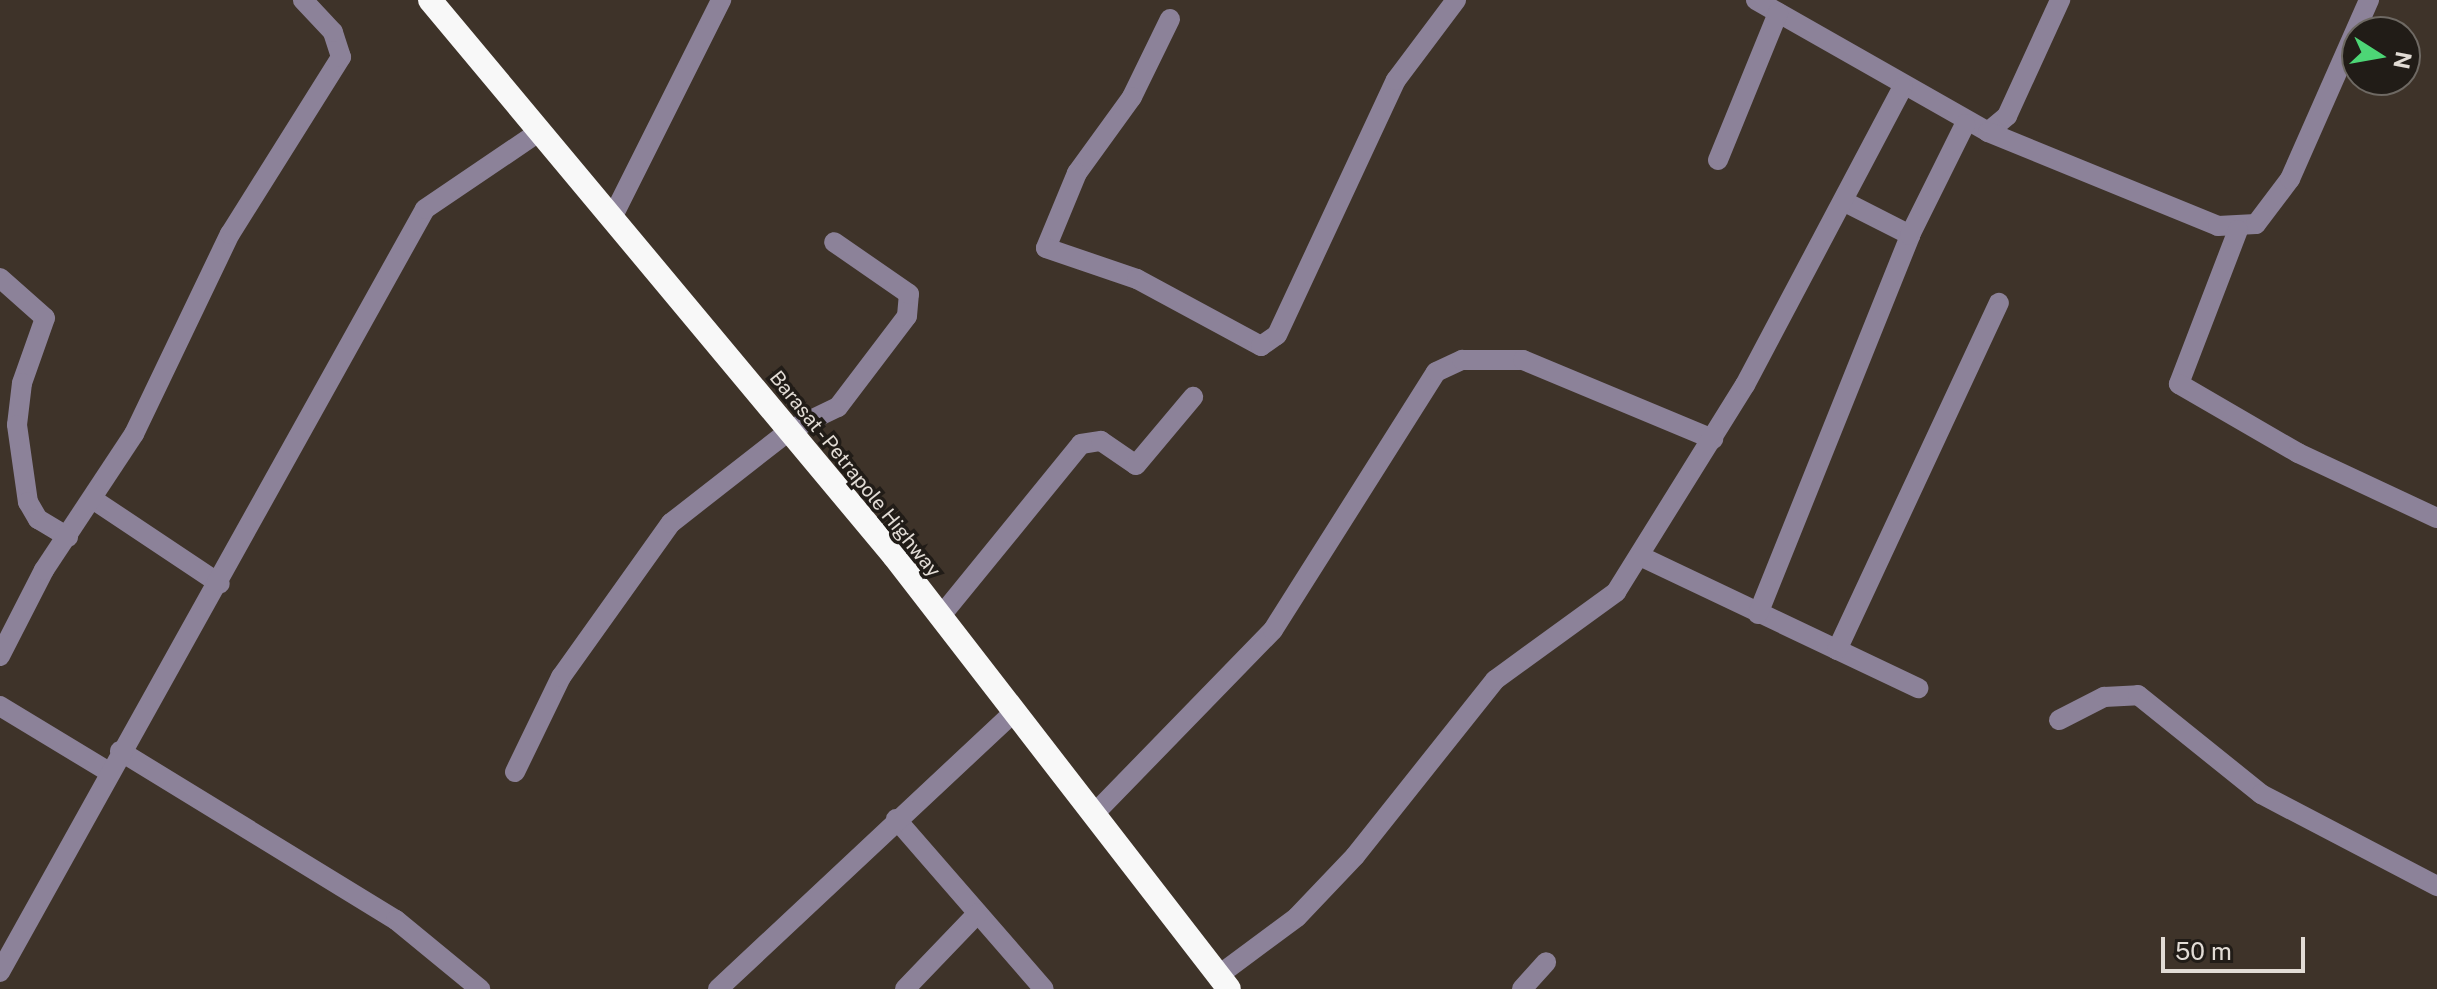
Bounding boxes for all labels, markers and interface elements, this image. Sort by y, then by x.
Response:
north arrow [2341,16,2421,96]
text: N [2388,49,2417,71]
street label: Barasat - Petrapole Highway [763,364,947,584]
scale bar [2165,921,2309,971]
text: 50 m [2175,937,2232,965]

